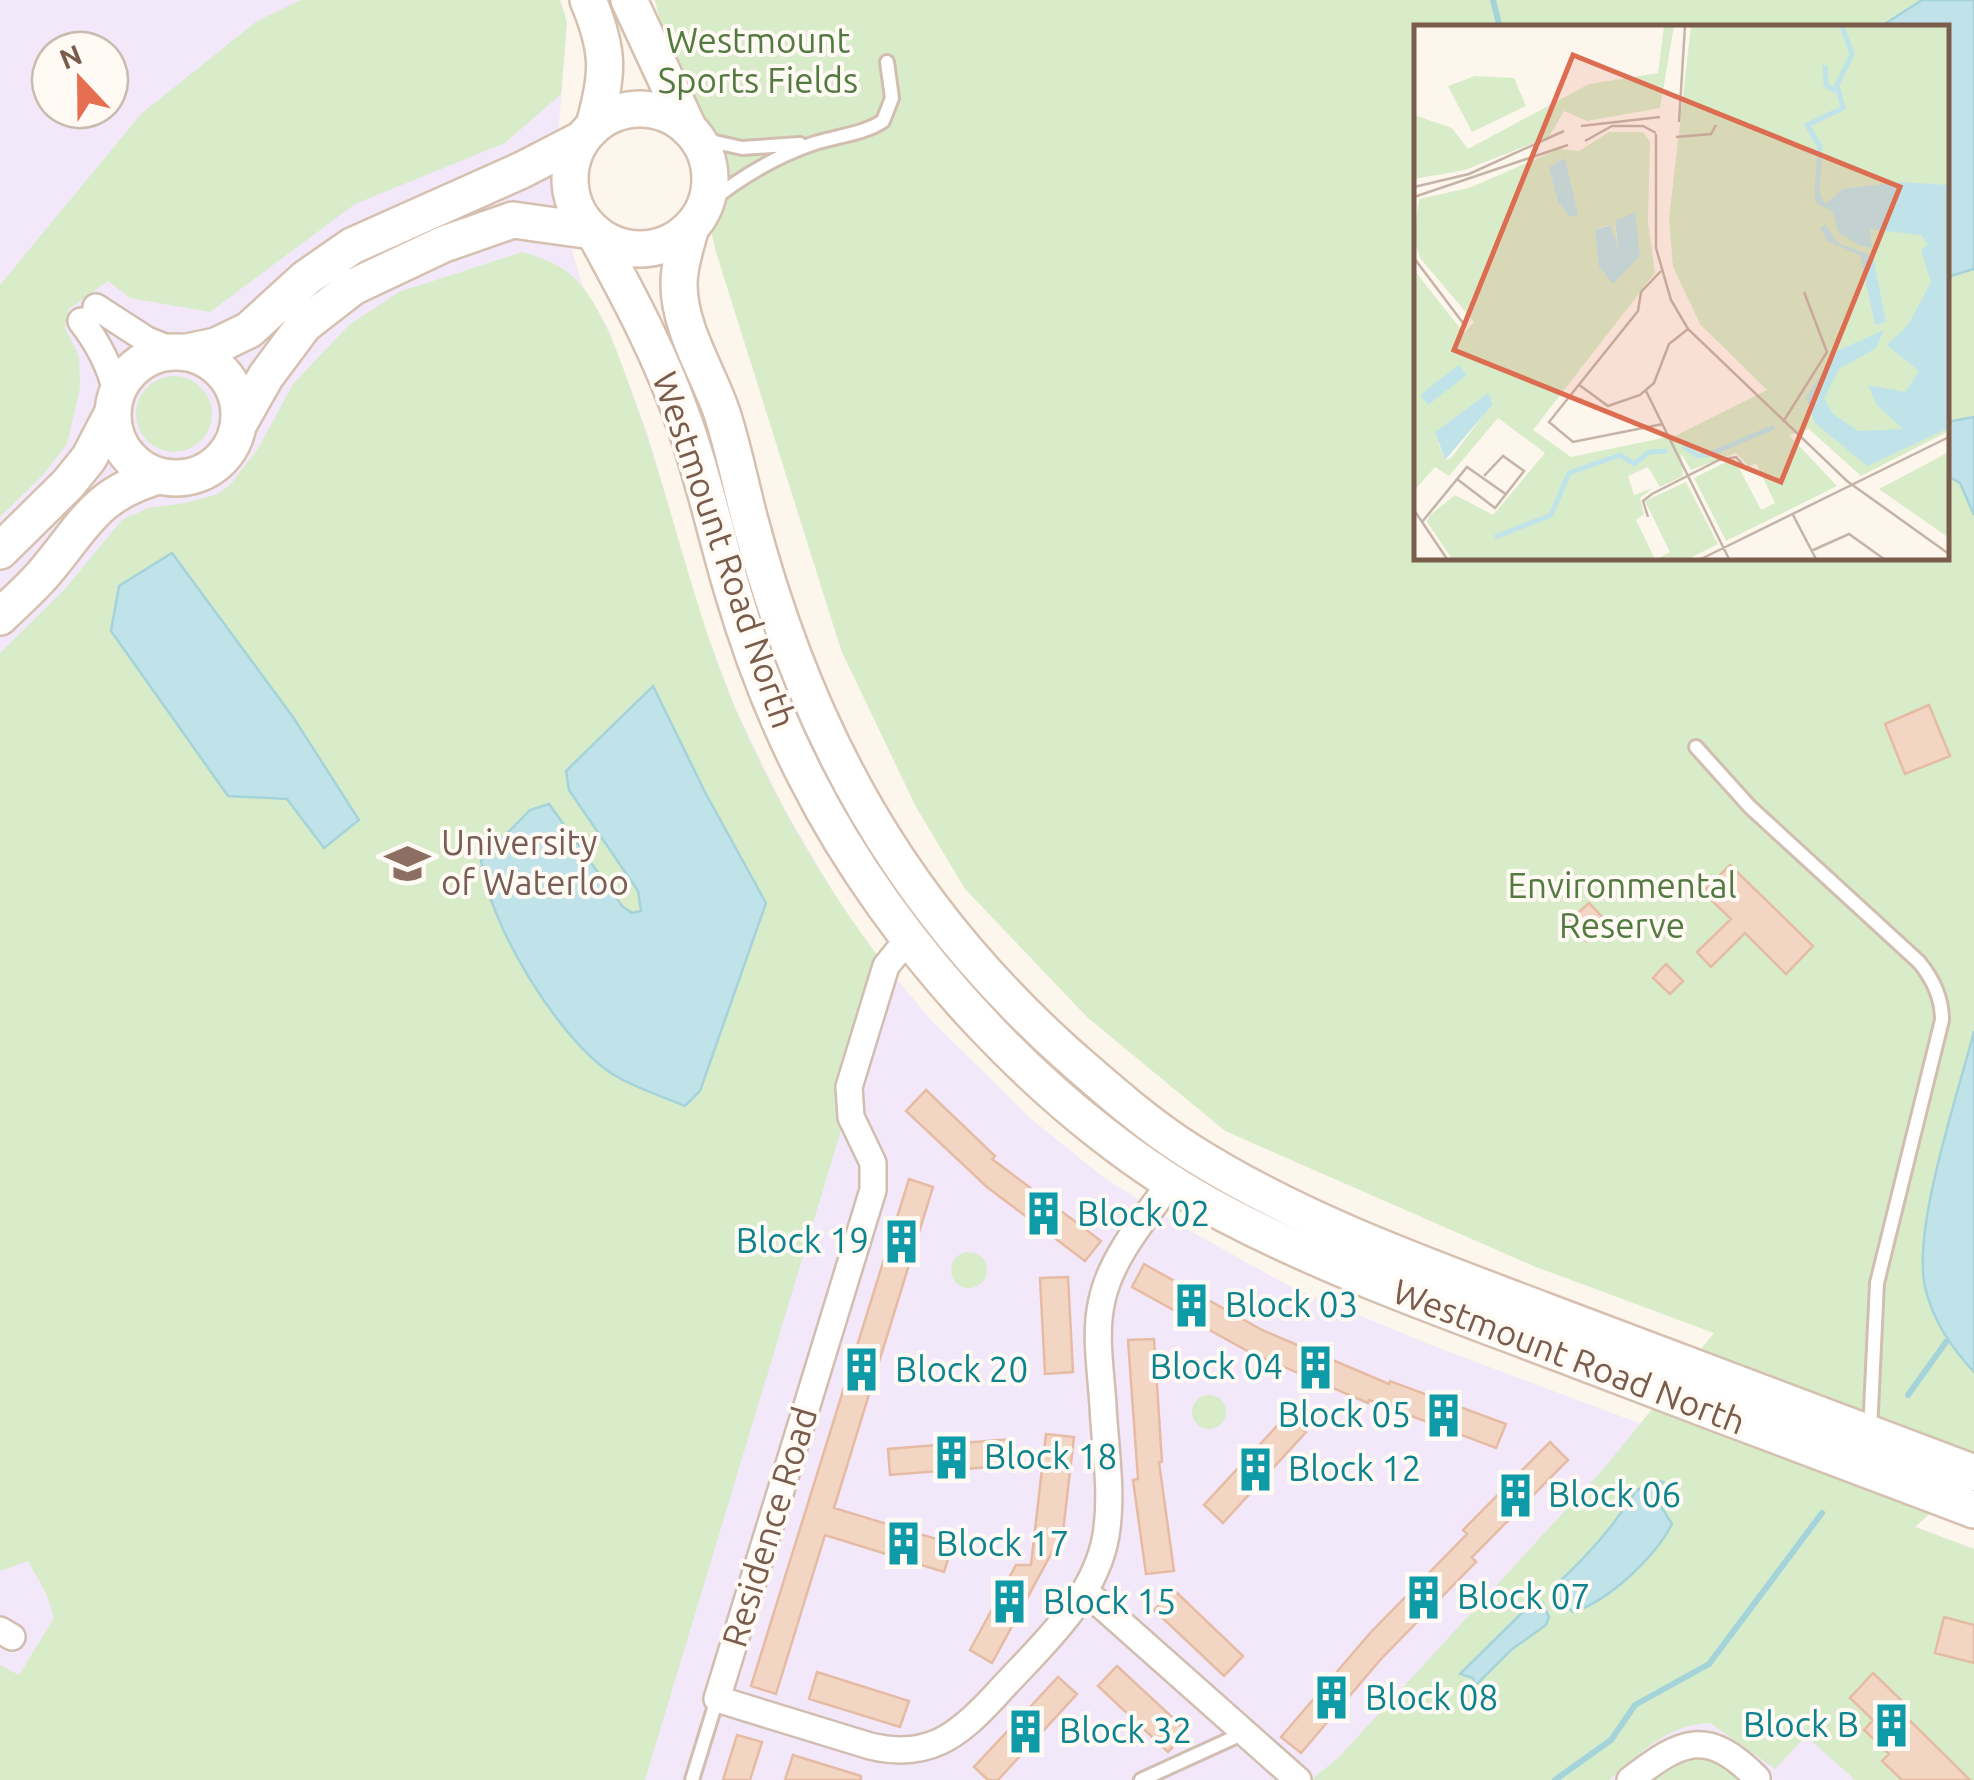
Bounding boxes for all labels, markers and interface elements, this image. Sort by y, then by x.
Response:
park label: Westmount Sports Fields [658,20,858,100]
inset map [1414,25,1949,560]
north arrow [30,30,130,130]
text: N [55,38,86,75]
street label: Westmount Road North [645,366,805,733]
place label: University of Waterloo [441,822,629,902]
school or university icon: University of Waterloo [384,839,432,887]
park label: Environmental Reserve [1507,865,1737,945]
building icon: Block 02 [1020,1190,1068,1238]
place label: Block 02 [1077,1193,1210,1233]
building icon: Block 19 [878,1217,926,1265]
place label: Block 19 [736,1220,869,1260]
street label: Westmount Road North [1388,1270,1751,1442]
building icon: Block 03 [1168,1281,1216,1329]
place label: Block 03 [1225,1284,1358,1324]
building icon: Block 04 [1292,1343,1340,1391]
building icon: Block 20 [838,1346,886,1394]
place label: Block 04 [1150,1346,1283,1386]
place label: Block 20 [895,1349,1028,1389]
building icon: Block 05 [1420,1391,1468,1439]
place label: Block 05 [1278,1394,1411,1434]
street label: Residence Road [714,1402,825,1651]
building icon: Block 18 [927,1433,975,1481]
place label: Block 18 [984,1436,1117,1476]
building icon: Block 12 [1231,1445,1279,1493]
place label: Block 12 [1288,1448,1421,1488]
building icon: Block 06 [1491,1471,1539,1519]
place label: Block 06 [1548,1474,1681,1514]
building icon: Block 17 [879,1520,927,1568]
place label: Block 17 [936,1523,1069,1563]
building icon: Block 07 [1400,1573,1448,1621]
place label: Block 07 [1457,1576,1590,1616]
building icon: Block 15 [986,1578,1034,1626]
place label: Block 15 [1043,1581,1176,1621]
building icon: Block 08 [1308,1674,1356,1722]
place label: Block 08 [1365,1677,1498,1717]
building icon: Block B [1868,1701,1916,1749]
place label: Block B [1743,1704,1859,1744]
building icon: Block 32 [1002,1707,1050,1755]
place label: Block 32 [1059,1710,1192,1750]

